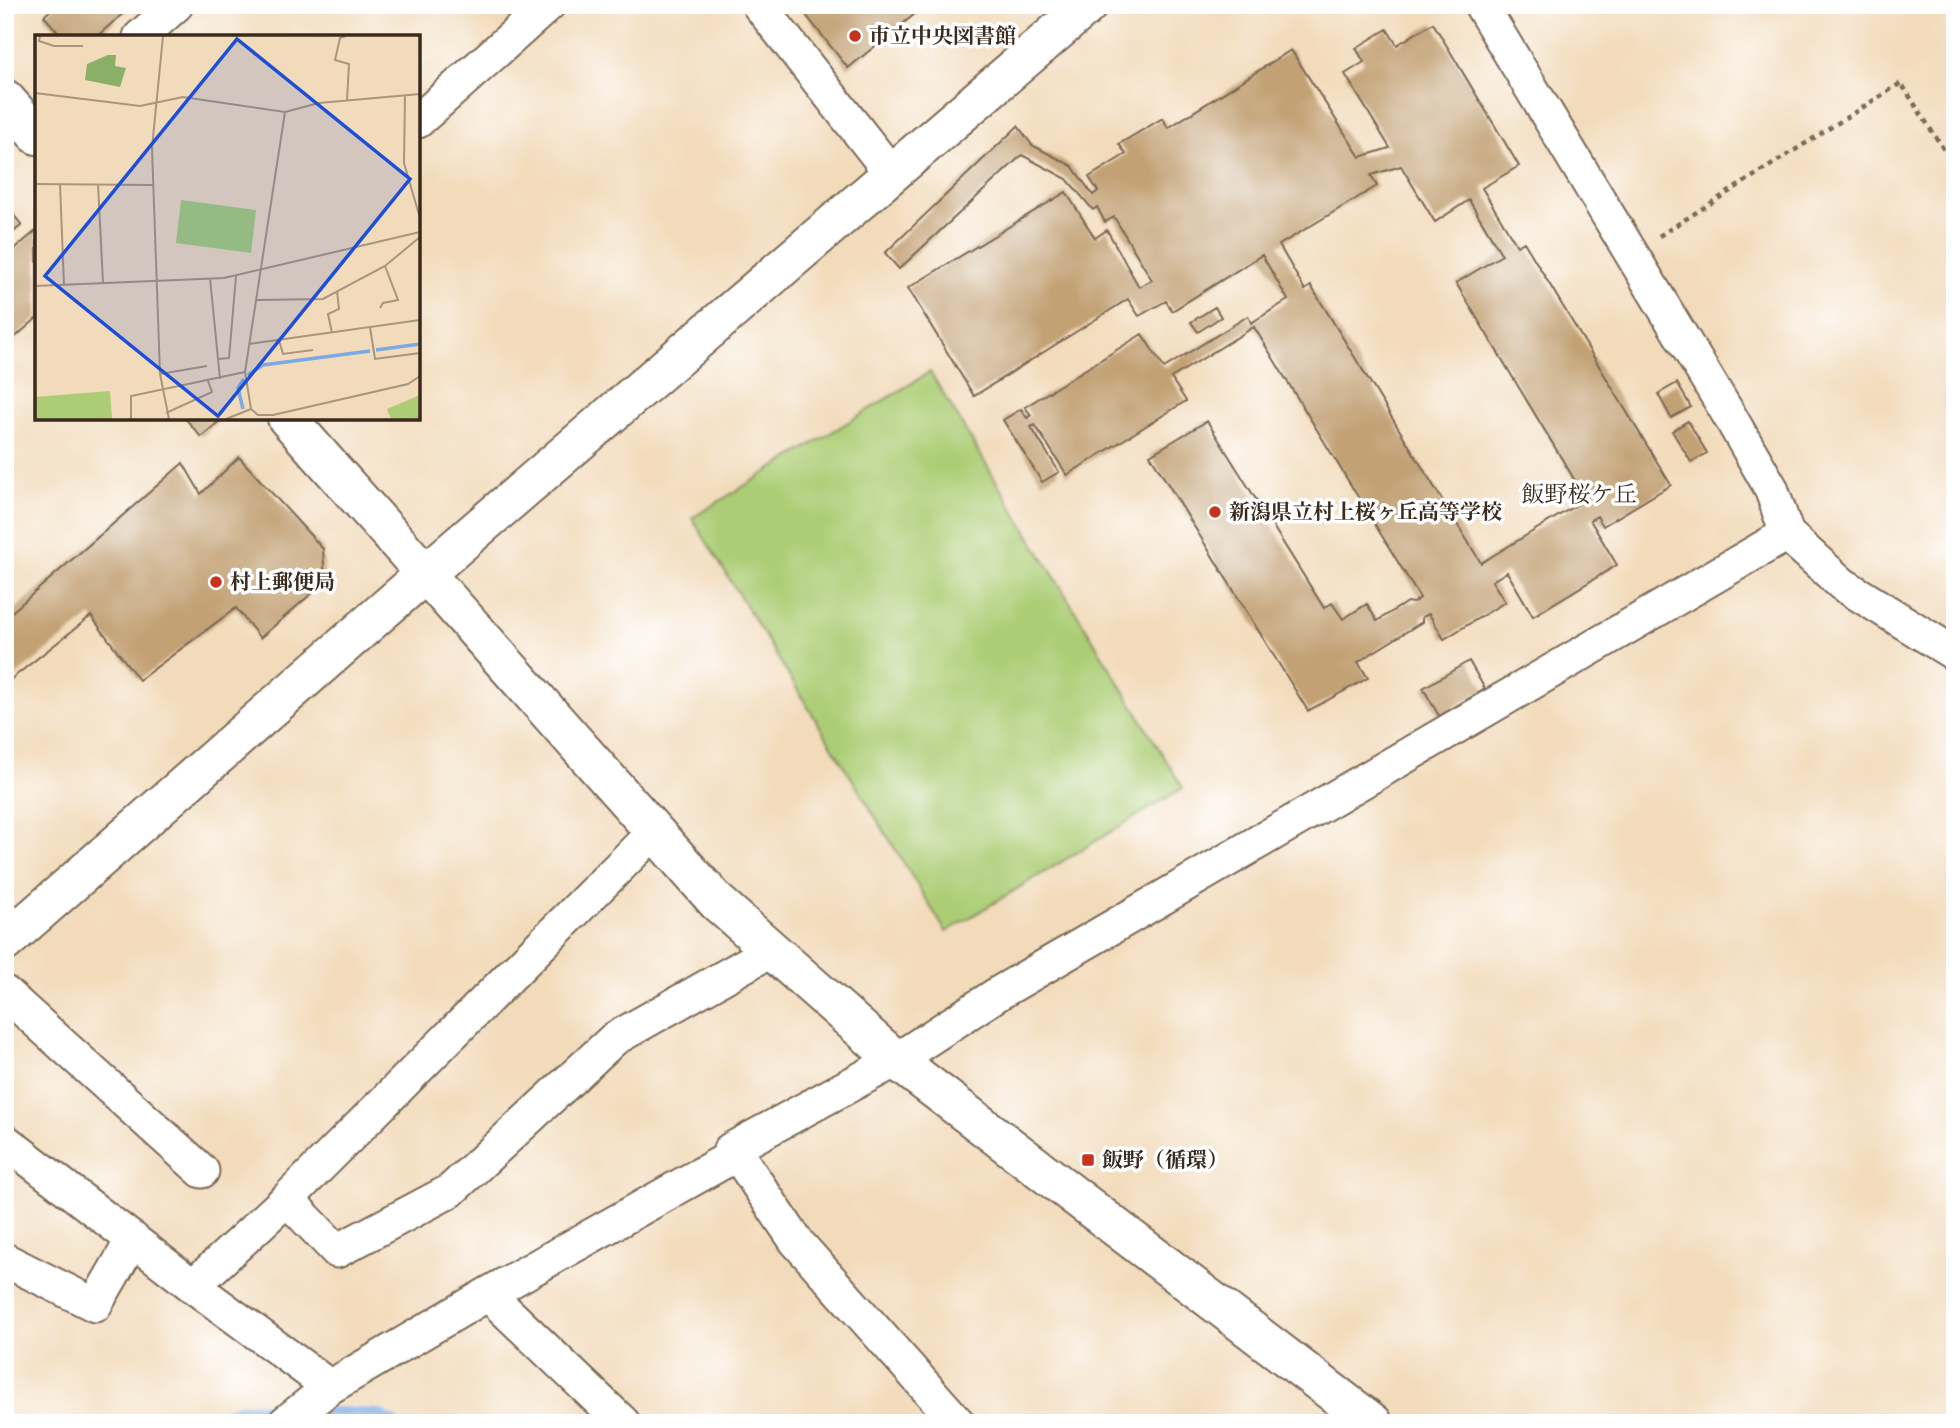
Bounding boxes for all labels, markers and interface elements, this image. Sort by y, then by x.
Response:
place label: 市立中央図書館 [869,20,1016,51]
marker: 市立中央図書館 [847,28,863,44]
inset map [35,35,420,420]
district label: 飯野桜ケ丘 [1522,477,1637,510]
place label: 新潟県立村上桜ヶ丘高等学校 [1229,496,1502,527]
marker: 新潟県立村上桜ヶ丘高等学校 [1207,504,1223,520]
place label: 村上郵便局 [230,566,335,597]
marker: 村上郵便局 [208,574,224,590]
place label: 飯野（循環） [1102,1144,1228,1175]
marker: 飯野（循環） [1080,1152,1096,1168]

